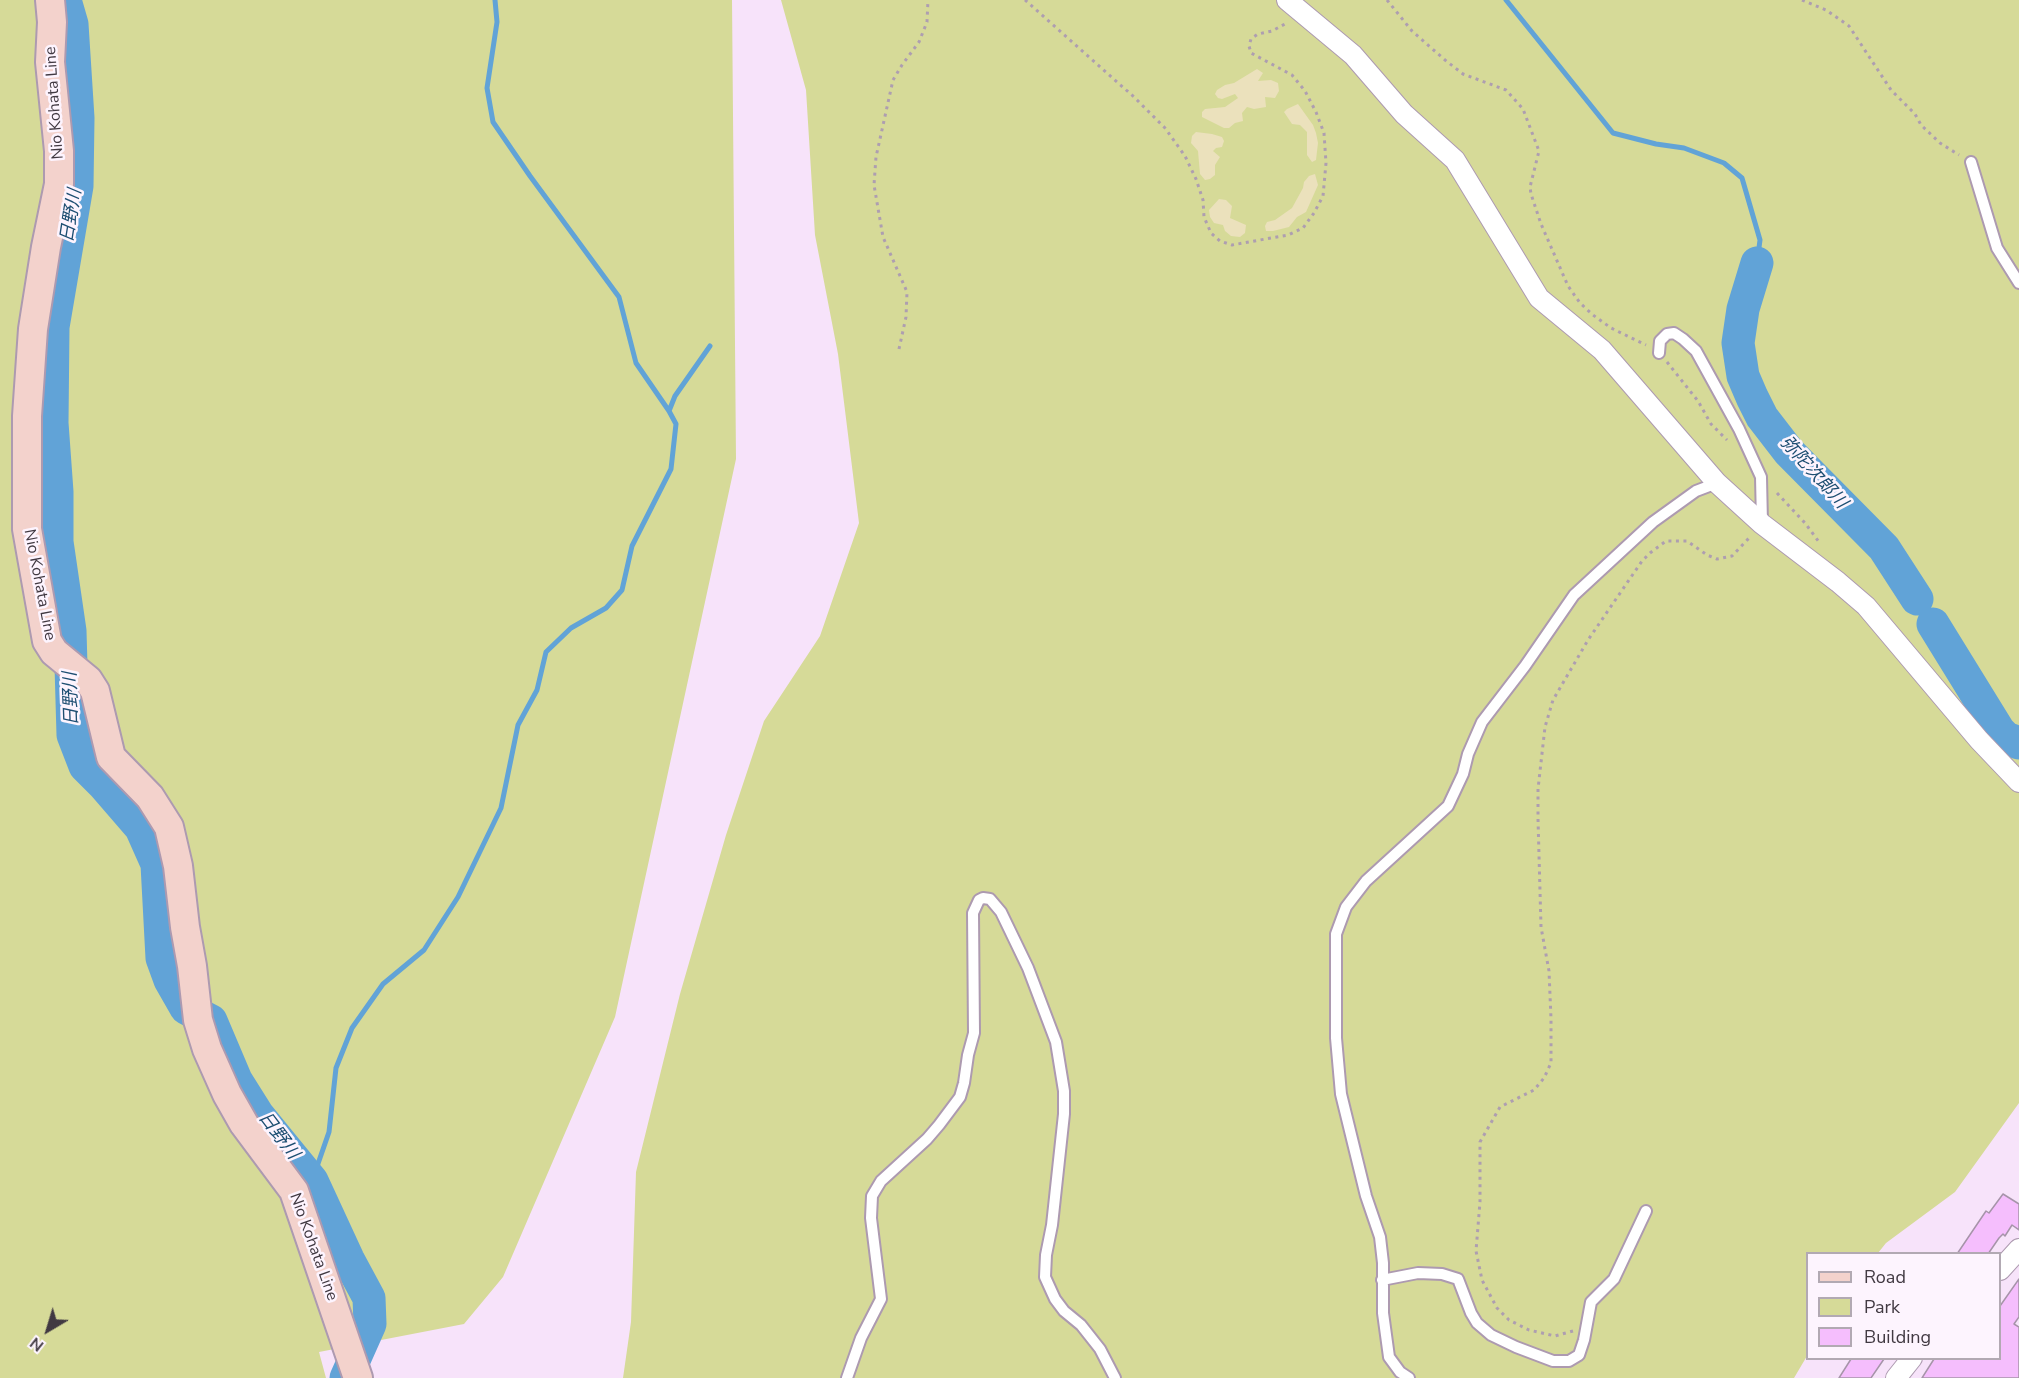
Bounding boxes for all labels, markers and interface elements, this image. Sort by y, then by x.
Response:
street label: Nio Kohata Line [41,46,69,160]
water label: 日野川 [57,188,87,244]
water label: 弥陀次郎川 [1775,432,1851,514]
street label: Nio Kohata Line [19,528,59,642]
water label: 日野川 [60,672,84,726]
water label: 日野川 [253,1108,303,1164]
street label: Nio Kohata Line [285,1191,341,1303]
legend [1806,1252,2001,1360]
text: Road [1864,1265,1906,1289]
text: Park [1864,1295,1900,1319]
north arrow [18,1300,78,1360]
text: Building [1864,1325,1931,1349]
text: N [25,1332,48,1357]

